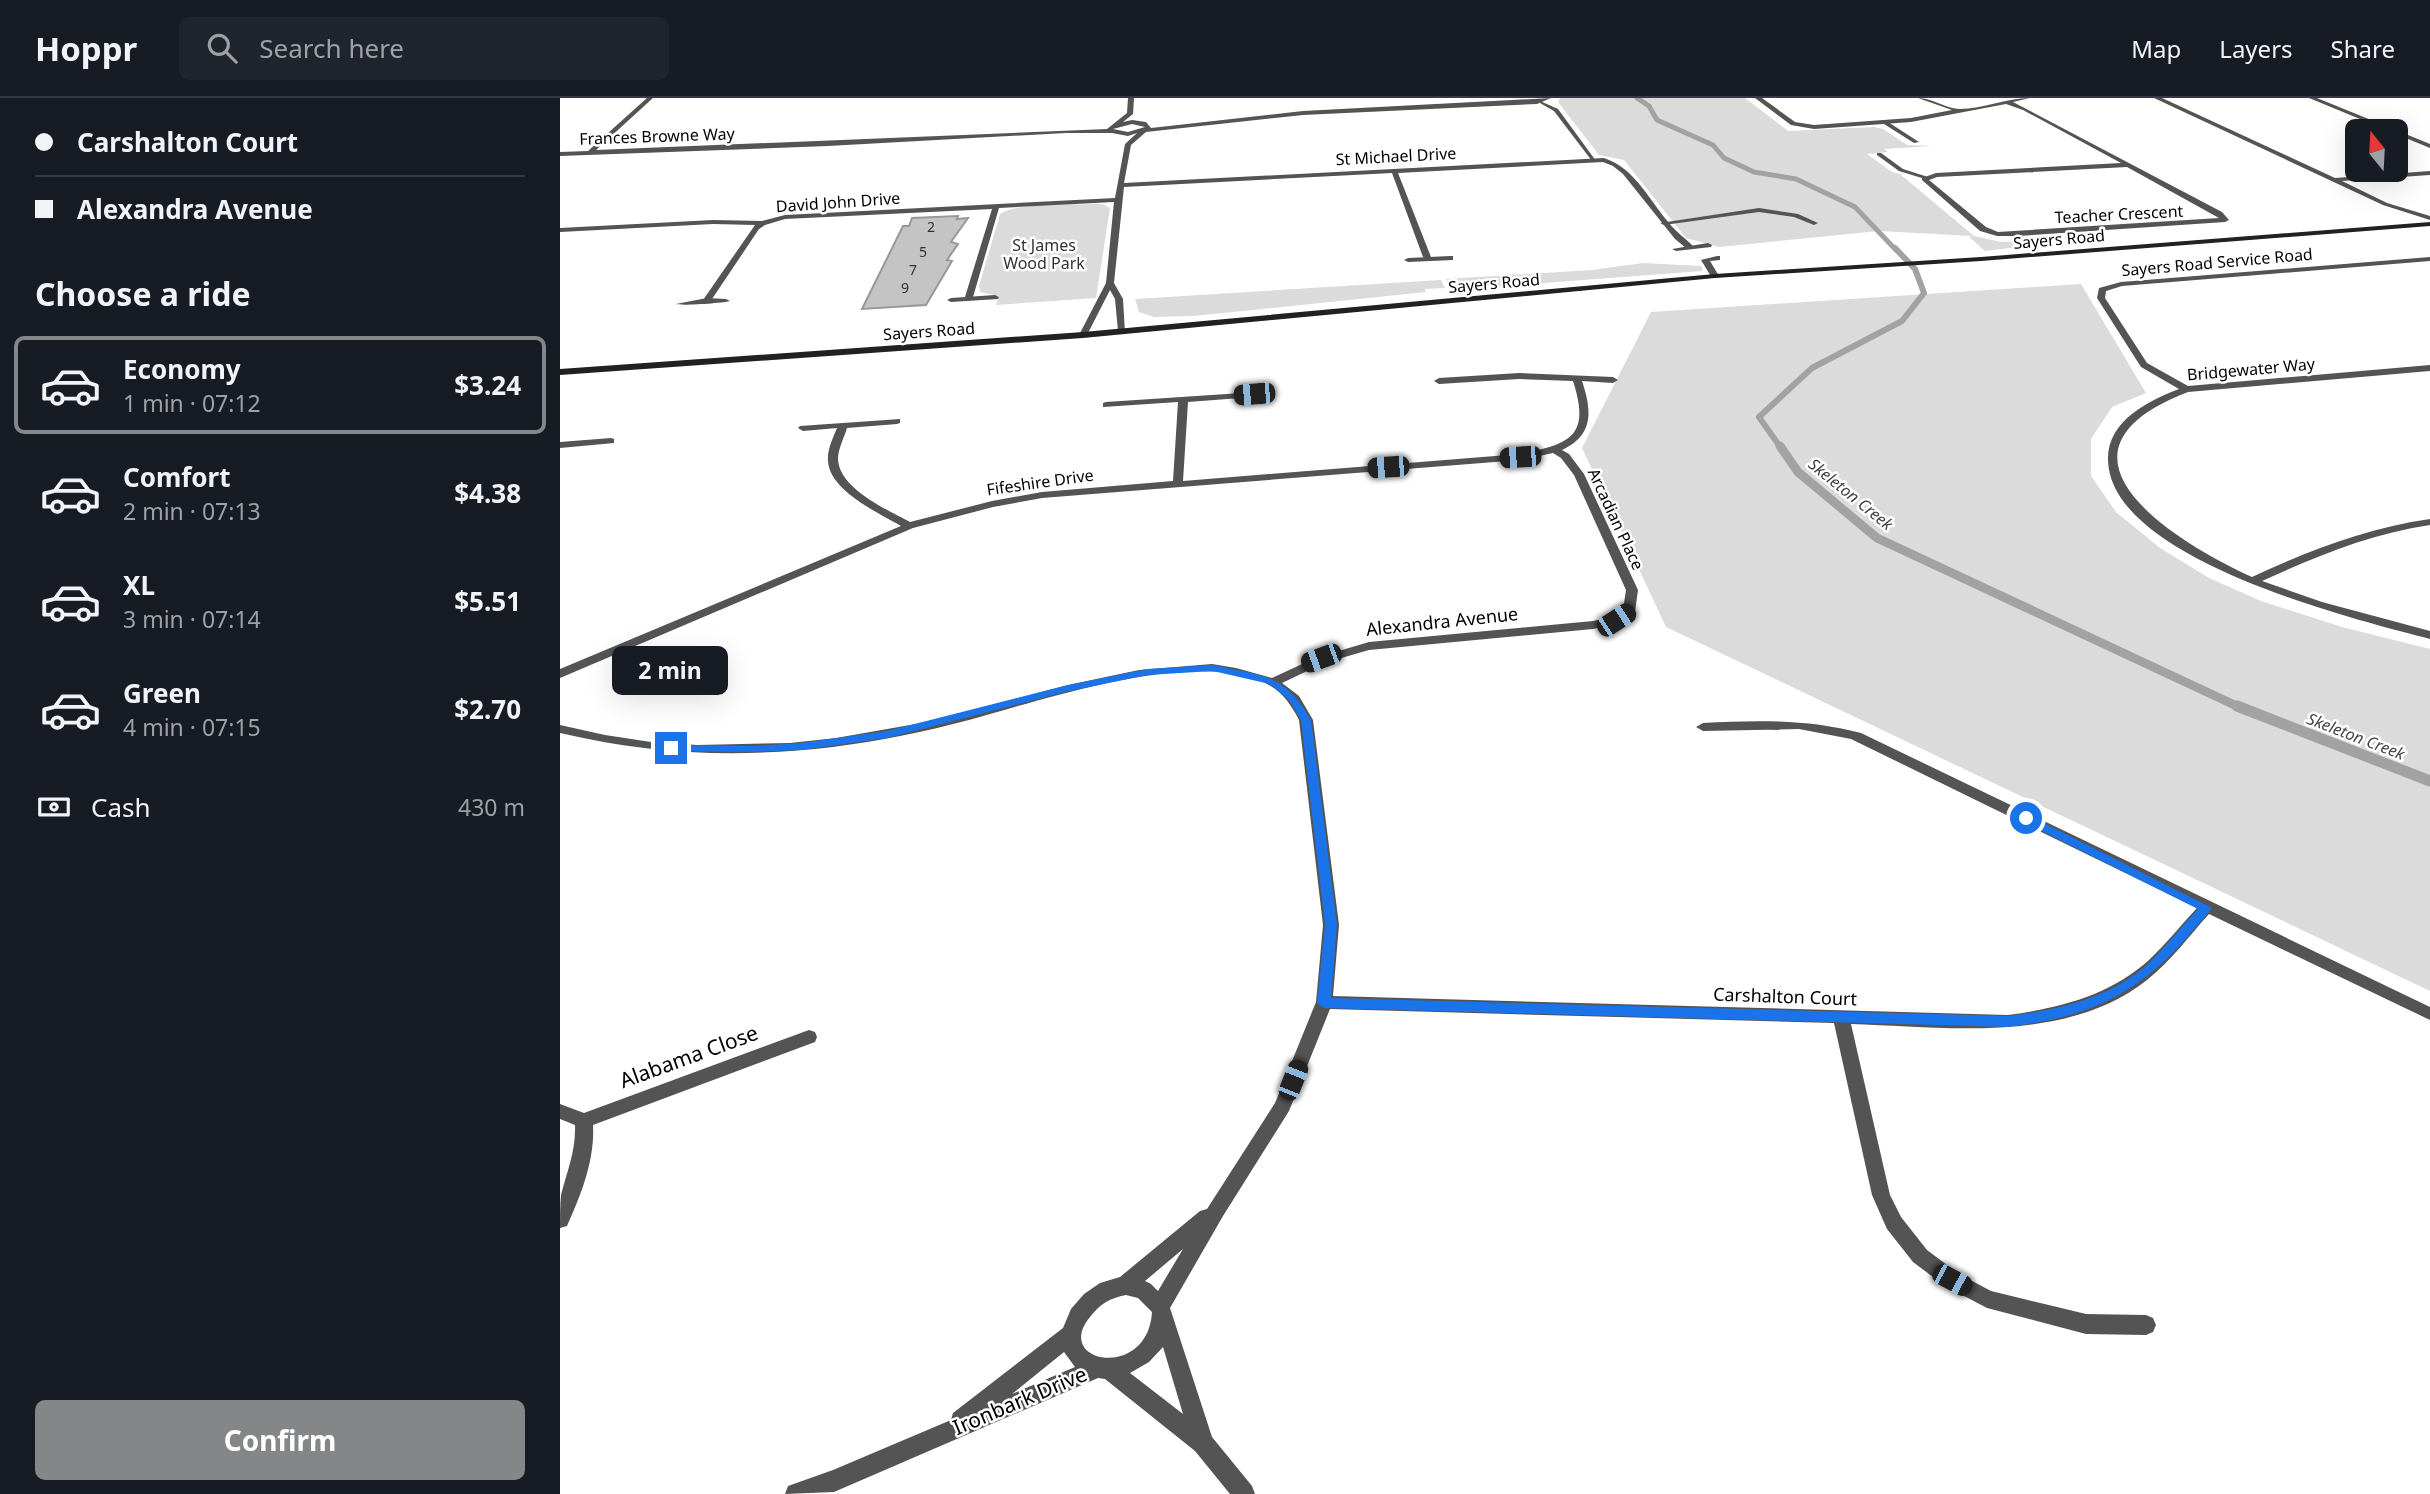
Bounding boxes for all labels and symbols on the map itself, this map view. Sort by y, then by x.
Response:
north arrow [2345,119,2408,182]
street label: Frances Browne Way [579,122,736,150]
street label: St Michael Drive [1335,142,1457,170]
street label: David John Drive [775,187,901,217]
street label: Teacher Crescent [2054,200,2184,228]
house number: 2 [927,217,935,236]
street label: Sayers Road [2012,224,2106,254]
park label: St James Wood Park [1003,234,1085,274]
house number: 5 [919,242,927,261]
street label: Sayers Road Service Road [2120,243,2314,281]
house number: 7 [909,260,917,279]
street label: Sayers Road [1447,268,1541,298]
house number: 9 [901,278,909,297]
street label: Sayers Road [882,317,976,345]
street label: Bridgewater Way [2186,352,2317,386]
car [1233,382,1276,406]
car [1499,445,1542,469]
water label: Skeleton Creek [1804,453,1899,536]
car [1367,455,1410,479]
street label: Fifeshire Drive [985,464,1095,500]
street label: Arcadian Place [1583,465,1649,573]
car [1593,600,1640,640]
street label: Alexandra Avenue [1365,601,1519,641]
car [1298,641,1345,675]
callout: 2 min [613,646,729,696]
water label: Skeleton Creek [2304,707,2409,765]
route end [655,732,687,764]
route start [2010,802,2042,834]
street label: Carshalton Court [1713,981,1858,1011]
street label: Alabama Close [616,1018,762,1094]
car [1276,1057,1311,1103]
car [1929,1261,1976,1299]
street label: Ironbark Drive [948,1359,1091,1441]

